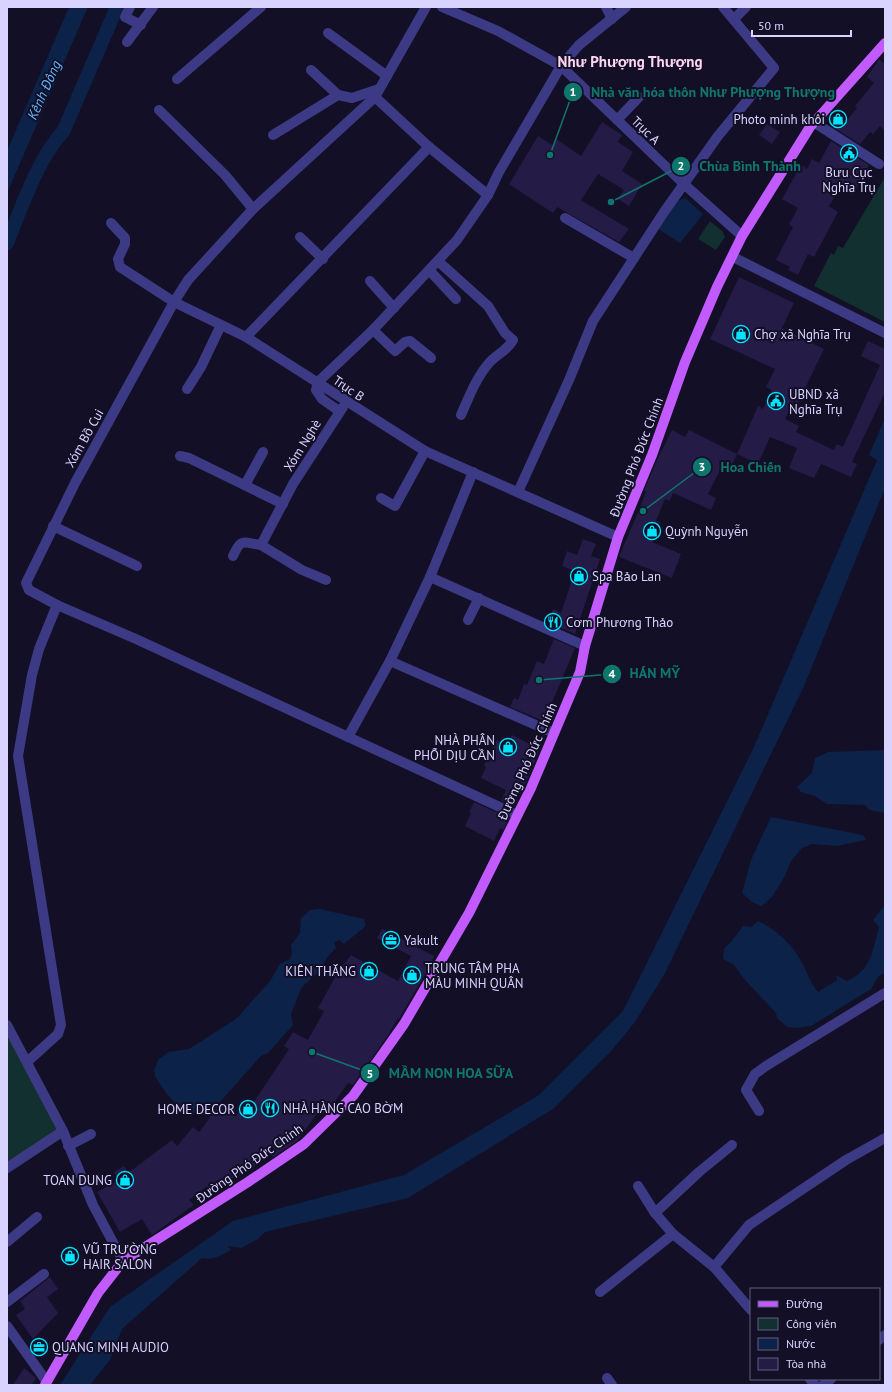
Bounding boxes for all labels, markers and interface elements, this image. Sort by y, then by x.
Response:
scale bar [752,12,851,38]
text: 50 m [758,18,784,33]
district label: Như Phượng Thượng [558,52,702,71]
water label: Kênh Đông [23,58,65,122]
callout: Nhà văn hóa thôn Như Phượng Thượng [563,79,843,105]
text: Nhà văn hóa thôn Như Phượng Thượng [591,83,835,101]
text: 1 [570,84,576,99]
shop icon: Photo minh khôi [828,109,848,129]
place label: Photo minh khôi [733,111,825,128]
street label: Trục A [628,113,664,148]
public building icon: Bưu Cục Nghĩa Trụ [839,143,859,163]
callout: Chùa Bình Thành [671,153,809,179]
text: Chùa Bình Thành [699,157,801,175]
text: 2 [678,158,684,173]
place label: Bưu Cục Nghĩa Trụ [822,164,876,196]
shop icon: Chợ xã Nghĩa Trụ [731,324,751,344]
place label: Chợ xã Nghĩa Trụ [754,326,851,343]
street label: Trục B [330,372,368,405]
place label: UBND xã Nghĩa Trụ [789,386,842,418]
public building icon: UBND xã Nghĩa Trụ [766,391,786,411]
street label: Đường Phó Đức Chính [605,395,667,520]
street label: Xóm Bồ Cui [61,406,107,471]
street label: Xóm Nghè [280,416,325,474]
callout: Hoa Chiến [692,454,790,480]
text: Hoa Chiến [721,458,781,476]
text: 3 [699,459,705,474]
shop icon: Quỳnh Nguyễn [642,521,662,541]
place label: Quỳnh Nguyễn [665,523,748,540]
shop icon: Spa Bảo Lan [569,566,589,586]
place label: Spa Bảo Lan [592,568,661,585]
restaurant icon: Cơm Phương Thảo [543,612,563,632]
place label: Cơm Phương Thảo [566,614,673,631]
callout: HÁN MỸ [602,661,689,687]
text: HÁN MỸ [630,664,681,682]
text: 4 [609,666,616,681]
street label: Đường Phó Đức Chính [494,700,561,823]
place label: NHÀ PHÂN PHỐI DỊU CẦN [414,732,495,764]
shop icon: NHÀ PHÂN PHỐI DỊU CẦN [498,737,518,757]
office icon: Yakult [381,930,401,950]
place label: Yakult [404,932,439,949]
place label: TRUNG TÂM PHA MÀU MINH QUÂN [425,960,524,992]
shop icon: KIÊN THẮNG [359,961,379,981]
place label: KIÊN THẮNG [285,963,356,980]
shop icon: TRUNG TÂM PHA MÀU MINH QUÂN [402,965,422,985]
callout: MẦM NON HOA SỮA [360,1060,521,1086]
text: MẦM NON HOA SỮA [389,1064,514,1082]
text: 5 [367,1066,373,1081]
restaurant icon: NHÀ HÀNG CAO BỜM [260,1098,280,1118]
shop icon: HOME DECOR [238,1099,258,1119]
place label: NHÀ HÀNG CAO BỜM [283,1100,403,1117]
place label: HOME DECOR [157,1101,235,1118]
street label: Đường Phó Đức Chính [192,1120,306,1207]
shop icon: TOAN DUNG [115,1170,135,1190]
place label: TOAN DUNG [43,1172,112,1189]
place label: VŨ TRƯỜNG HAIR SALON [82,1241,157,1273]
shop icon: VŨ TRƯỜNG HAIR SALON [60,1246,80,1266]
legend [750,1288,880,1380]
text: Đường [785,1296,823,1311]
text: Công viên [786,1316,837,1331]
text: Nước [786,1336,816,1351]
office icon: QUANG MINH AUDIO [29,1337,49,1357]
place label: QUANG MINH AUDIO [52,1339,169,1356]
text: Tòa nhà [786,1356,826,1371]

